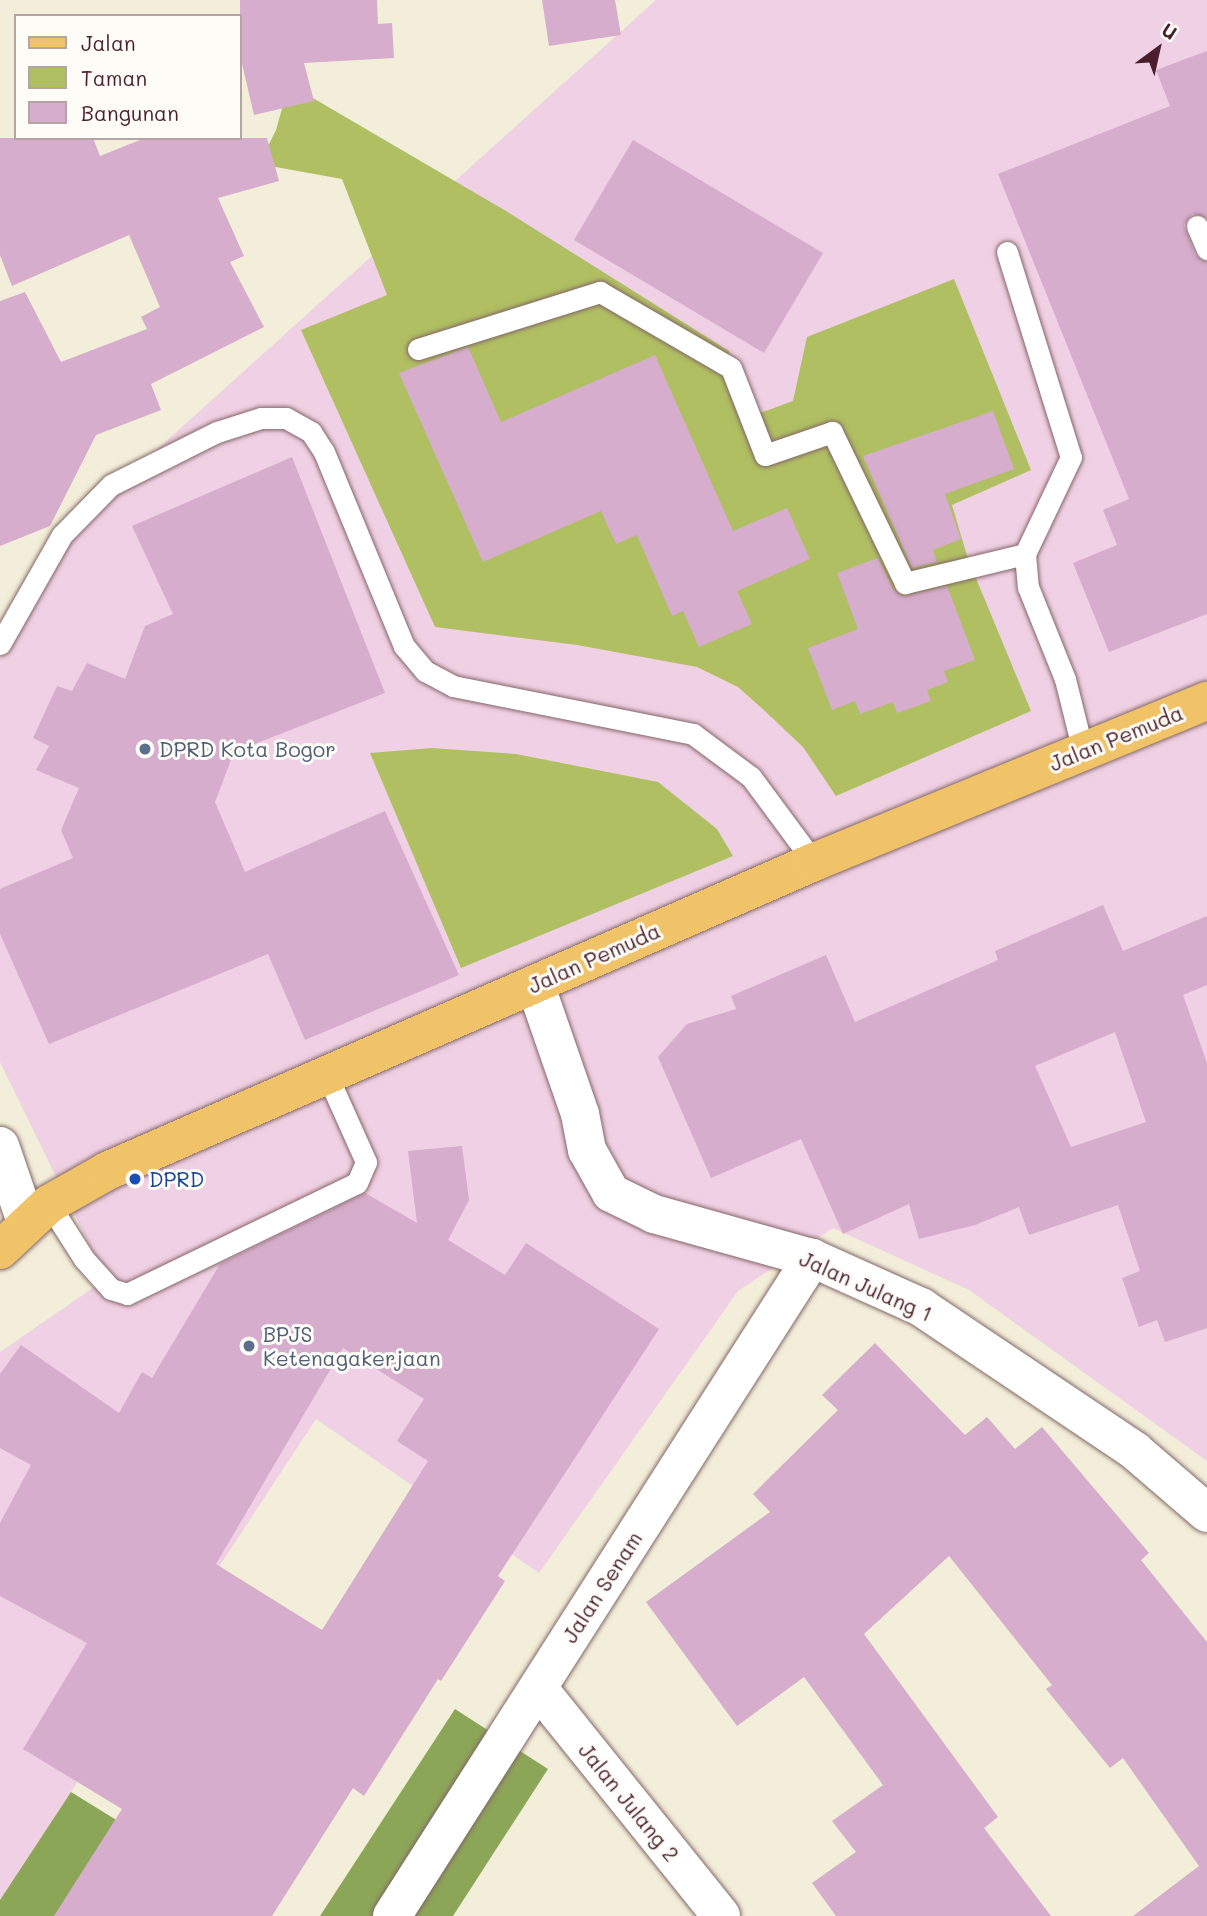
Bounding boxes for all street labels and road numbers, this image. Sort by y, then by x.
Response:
street label: Jalan Pemuda [1046,700,1186,776]
street label: Jalan Pemuda [524,918,664,998]
street label: Jalan Julang 1 [796,1245,936,1327]
street label: Jalan Senam [557,1527,647,1647]
street label: Jalan Julang 2 [574,1738,684,1866]

